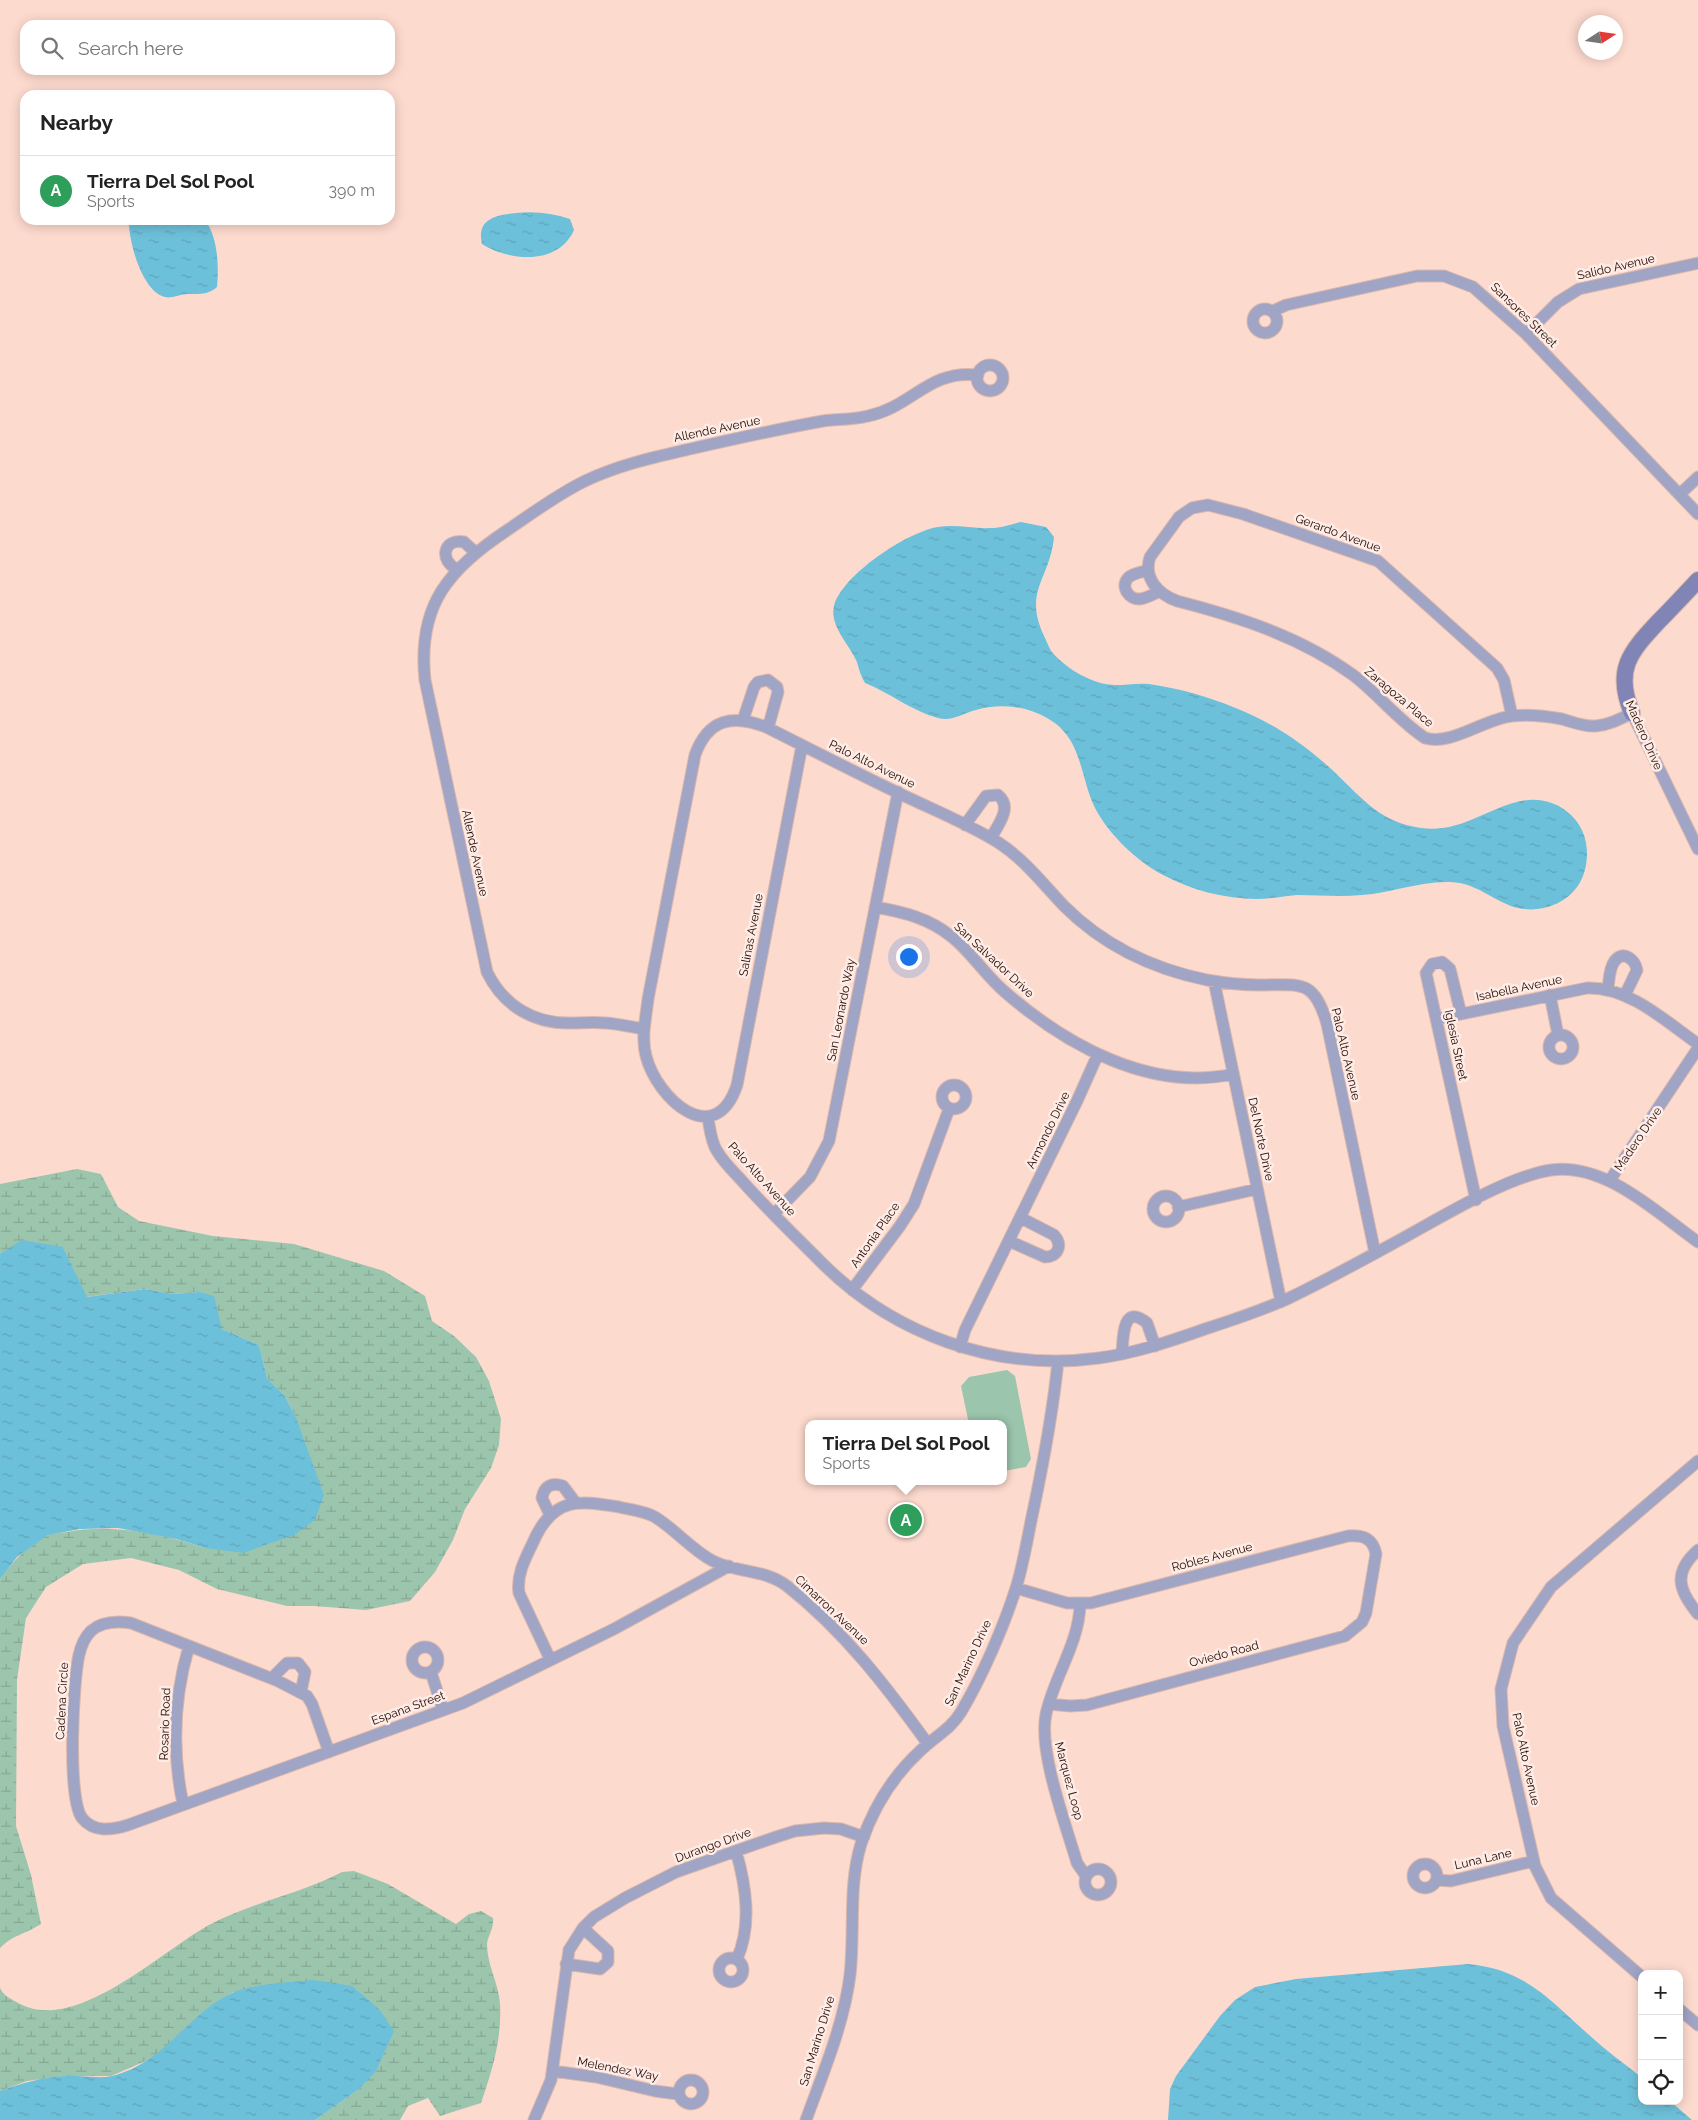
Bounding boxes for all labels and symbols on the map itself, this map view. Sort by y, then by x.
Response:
north arrow [1578,15,1623,60]
street label: Salido Avenue [1576,251,1656,283]
street label: Sansores Street [1488,280,1560,350]
street label: Allende Avenue [673,413,761,445]
street label: Gerardo Avenue [1293,511,1383,555]
street label: Zaragoza Place [1362,664,1436,730]
street label: Madero Drive [1622,698,1666,772]
street label: Palo Alto Avenue [827,737,917,791]
street label: Allende Avenue [459,809,491,897]
street label: Salinas Avenue [736,893,766,977]
street label: San Salvador Drive [951,919,1037,1001]
your location [896,944,922,970]
street label: San Leonardo Way [824,957,858,1063]
street label: Isabella Avenue [1475,972,1563,1004]
street label: Palo Alto Avenue [1329,1007,1363,1101]
street label: Iglesia Street [1442,1008,1470,1082]
street label: Armondo Drive [1023,1089,1073,1171]
street label: Del Norte Drive [1245,1096,1277,1182]
street label: Madero Drive [1611,1104,1665,1174]
street label: Palo Alto Avenue [725,1139,799,1219]
street label: Antonia Place [847,1200,903,1270]
pin: A [890,1501,922,1539]
street label: Robles Avenue [1170,1539,1254,1575]
street label: Cimarron Avenue [792,1572,872,1648]
street label: San Marino Drive [942,1618,994,1708]
street label: Oviedo Road [1188,1638,1260,1670]
street label: Cadena Circle [53,1662,71,1740]
street label: Rosario Road [157,1687,173,1761]
street label: Espana Street [369,1688,447,1728]
street label: Palo Alto Avenue [1509,1711,1543,1807]
street label: Marquez Loop [1052,1741,1086,1821]
street label: Durango Drive [673,1825,753,1865]
street label: Luna Lane [1453,1846,1513,1872]
street label: San Marino Drive [797,1994,837,2088]
street label: Melendez Way [576,2054,660,2084]

